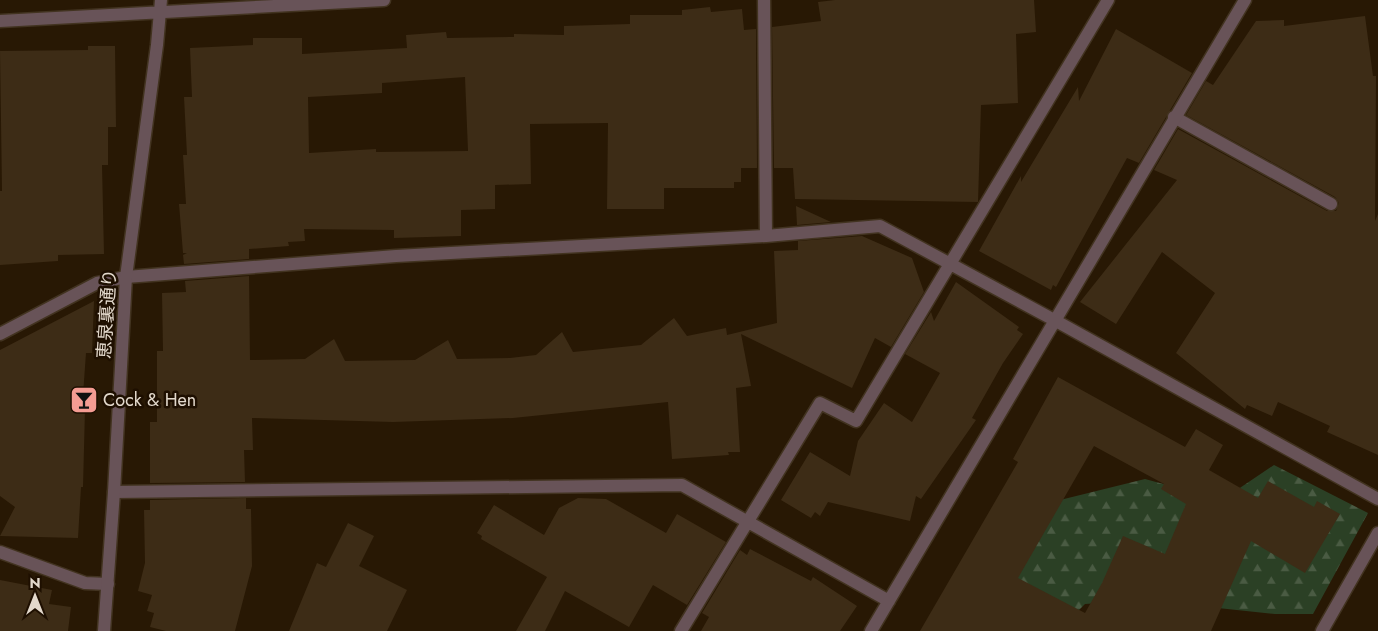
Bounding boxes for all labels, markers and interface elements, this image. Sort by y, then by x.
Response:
street label: 恵泉裏通り [91,268,123,360]
bar icon: Cock & Hen [69,385,99,415]
place label: Cock & Hen [103,387,196,413]
north arrow [10,571,60,621]
text: N [29,573,41,593]

